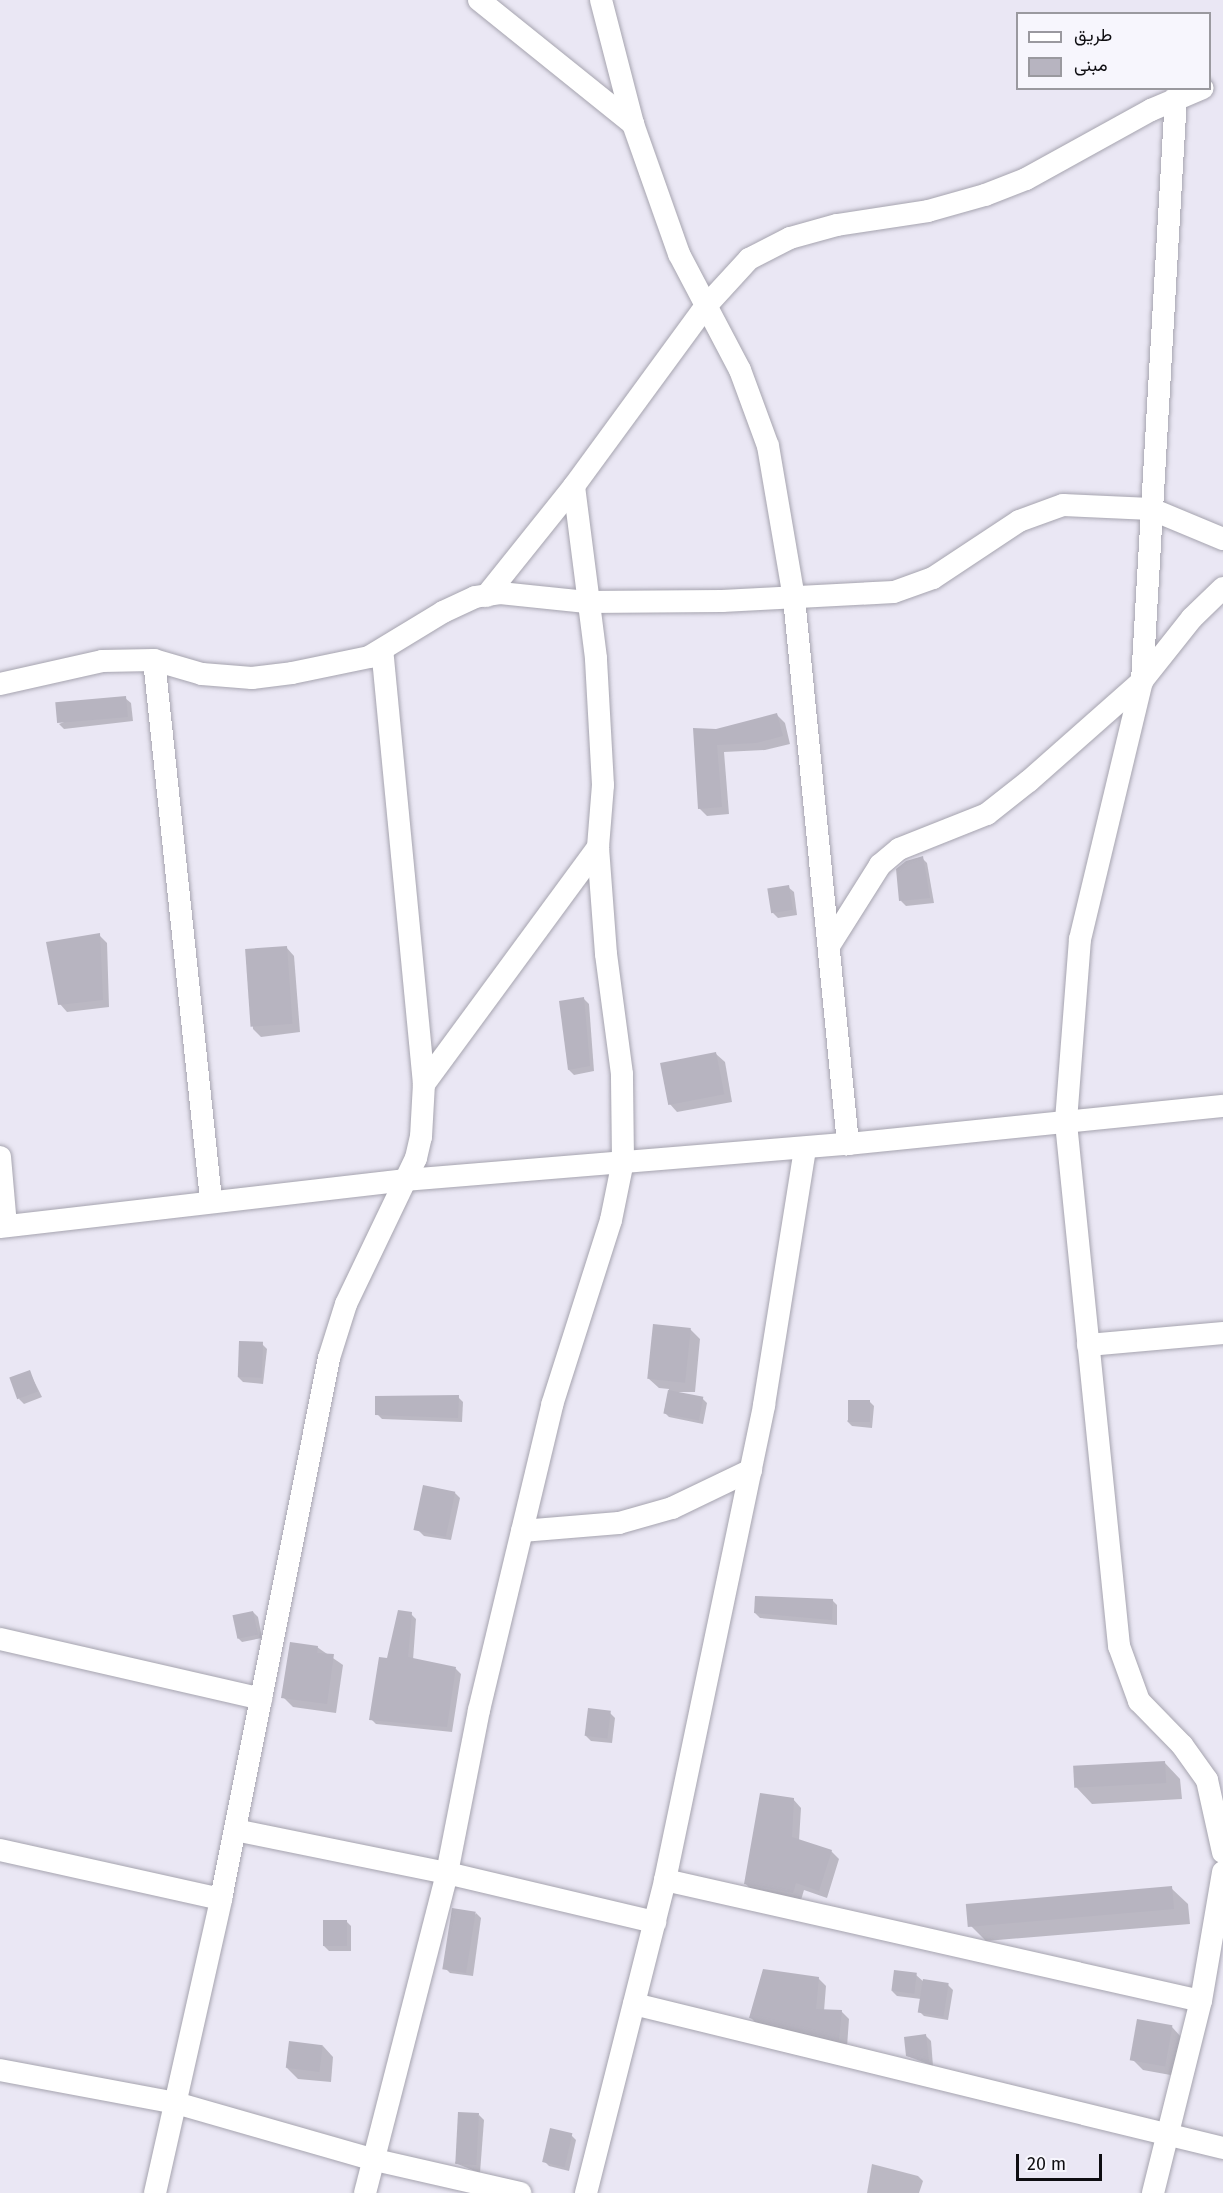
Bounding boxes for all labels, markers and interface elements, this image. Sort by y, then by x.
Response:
legend [1016,12,1211,90]
text: طريق [1074,24,1112,46]
text: مبنى [1074,54,1108,76]
scale bar [1019,2142,1104,2180]
text: 20 m [1027,2153,1066,2175]

